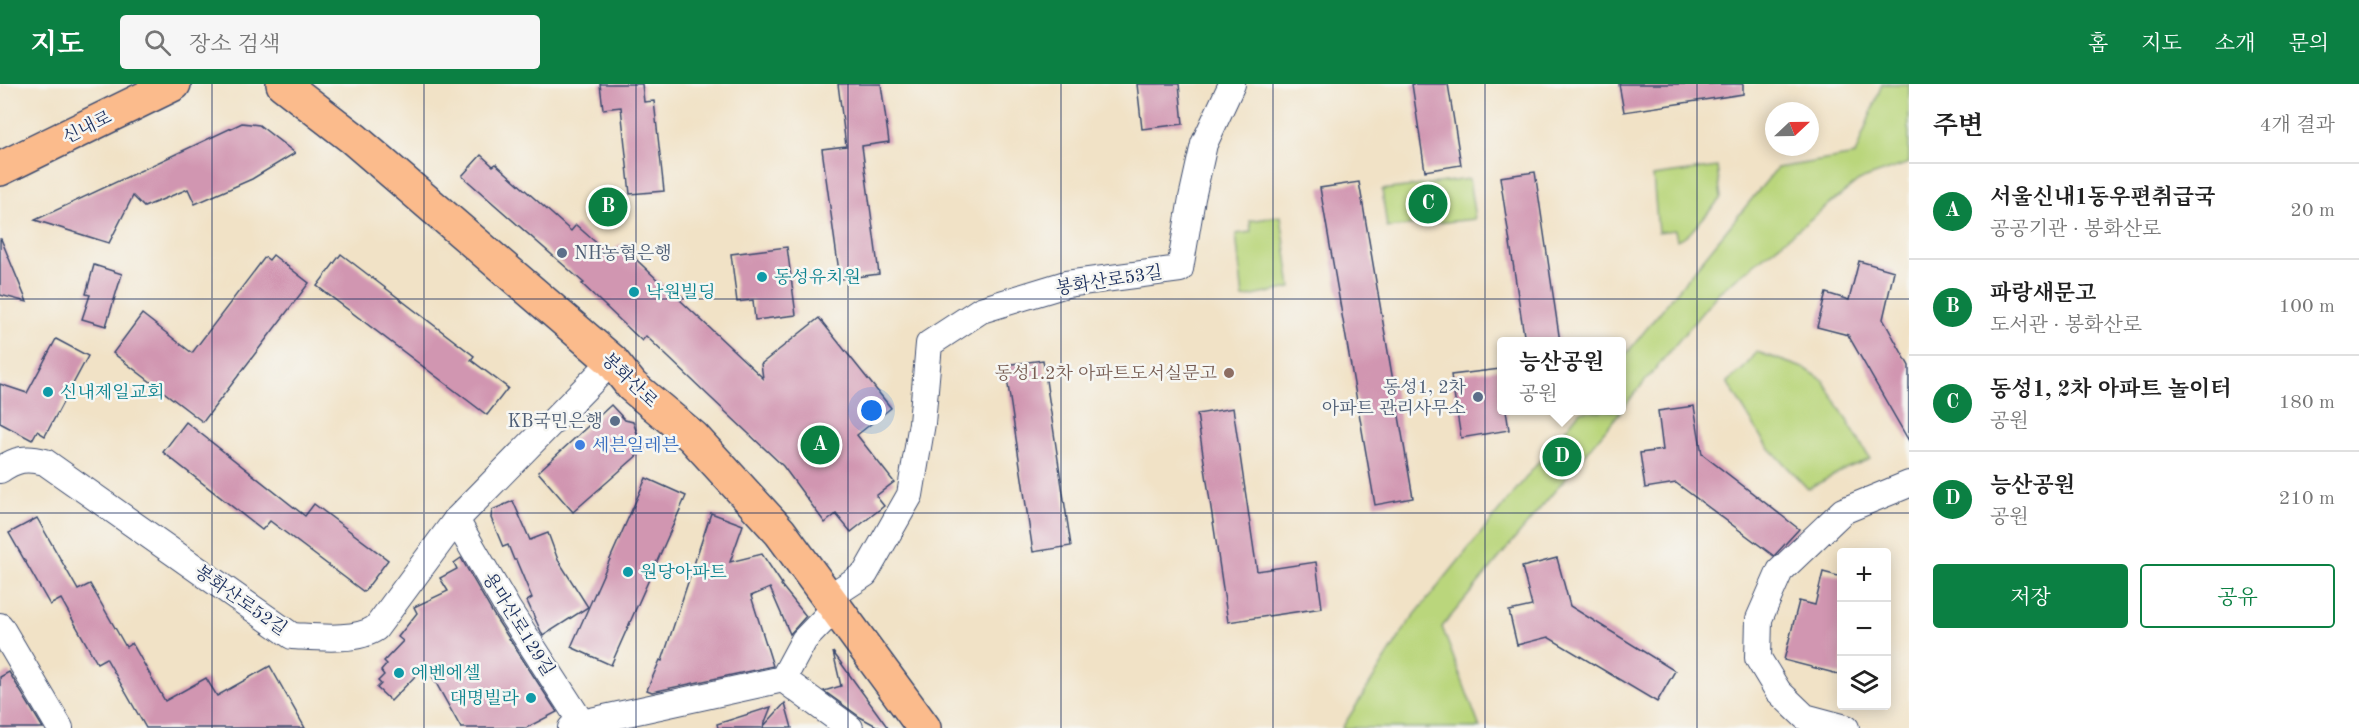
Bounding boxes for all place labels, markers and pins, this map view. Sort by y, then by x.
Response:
pin: C [1408,182,1448,226]
pin: B [588,184,628,230]
place label: NH농협은행 [574,244,672,263]
marker: NH농협은행 [555,246,569,260]
place label: 동성유치원 [774,268,861,287]
marker: 동성유치원 [755,270,769,284]
place label: 낙원빌딩 [646,282,716,302]
marker: 낙원빌딩 [627,285,641,299]
place label: 동성1.2차 아파트도서실문고 [995,364,1218,383]
marker: 동성1.2차 아파트도서실문고 [1222,366,1236,380]
place label: 동성1, 2차 아파트 관리사무소 [1322,378,1467,418]
place label: 신내제일교회 [60,383,164,402]
marker: 신내제일교회 [41,385,55,399]
marker: 동성1, 2차 아파트 관리사무소 [1471,390,1485,404]
place label: KB국민은행 [507,412,603,431]
marker: KB국민은행 [608,414,622,428]
pin: A [800,422,840,468]
pin: D [1542,434,1582,479]
place label: 세븐일레븐 [592,435,680,455]
marker: 세븐일레븐 [573,438,587,452]
place label: 원당아파트 [640,563,728,582]
marker: 원당아파트 [621,565,635,579]
place label: 에벤에셀 [411,664,481,683]
marker: 에벤에셀 [392,666,406,680]
place label: 대명빌라 [449,688,520,708]
marker: 대명빌라 [524,691,538,705]

